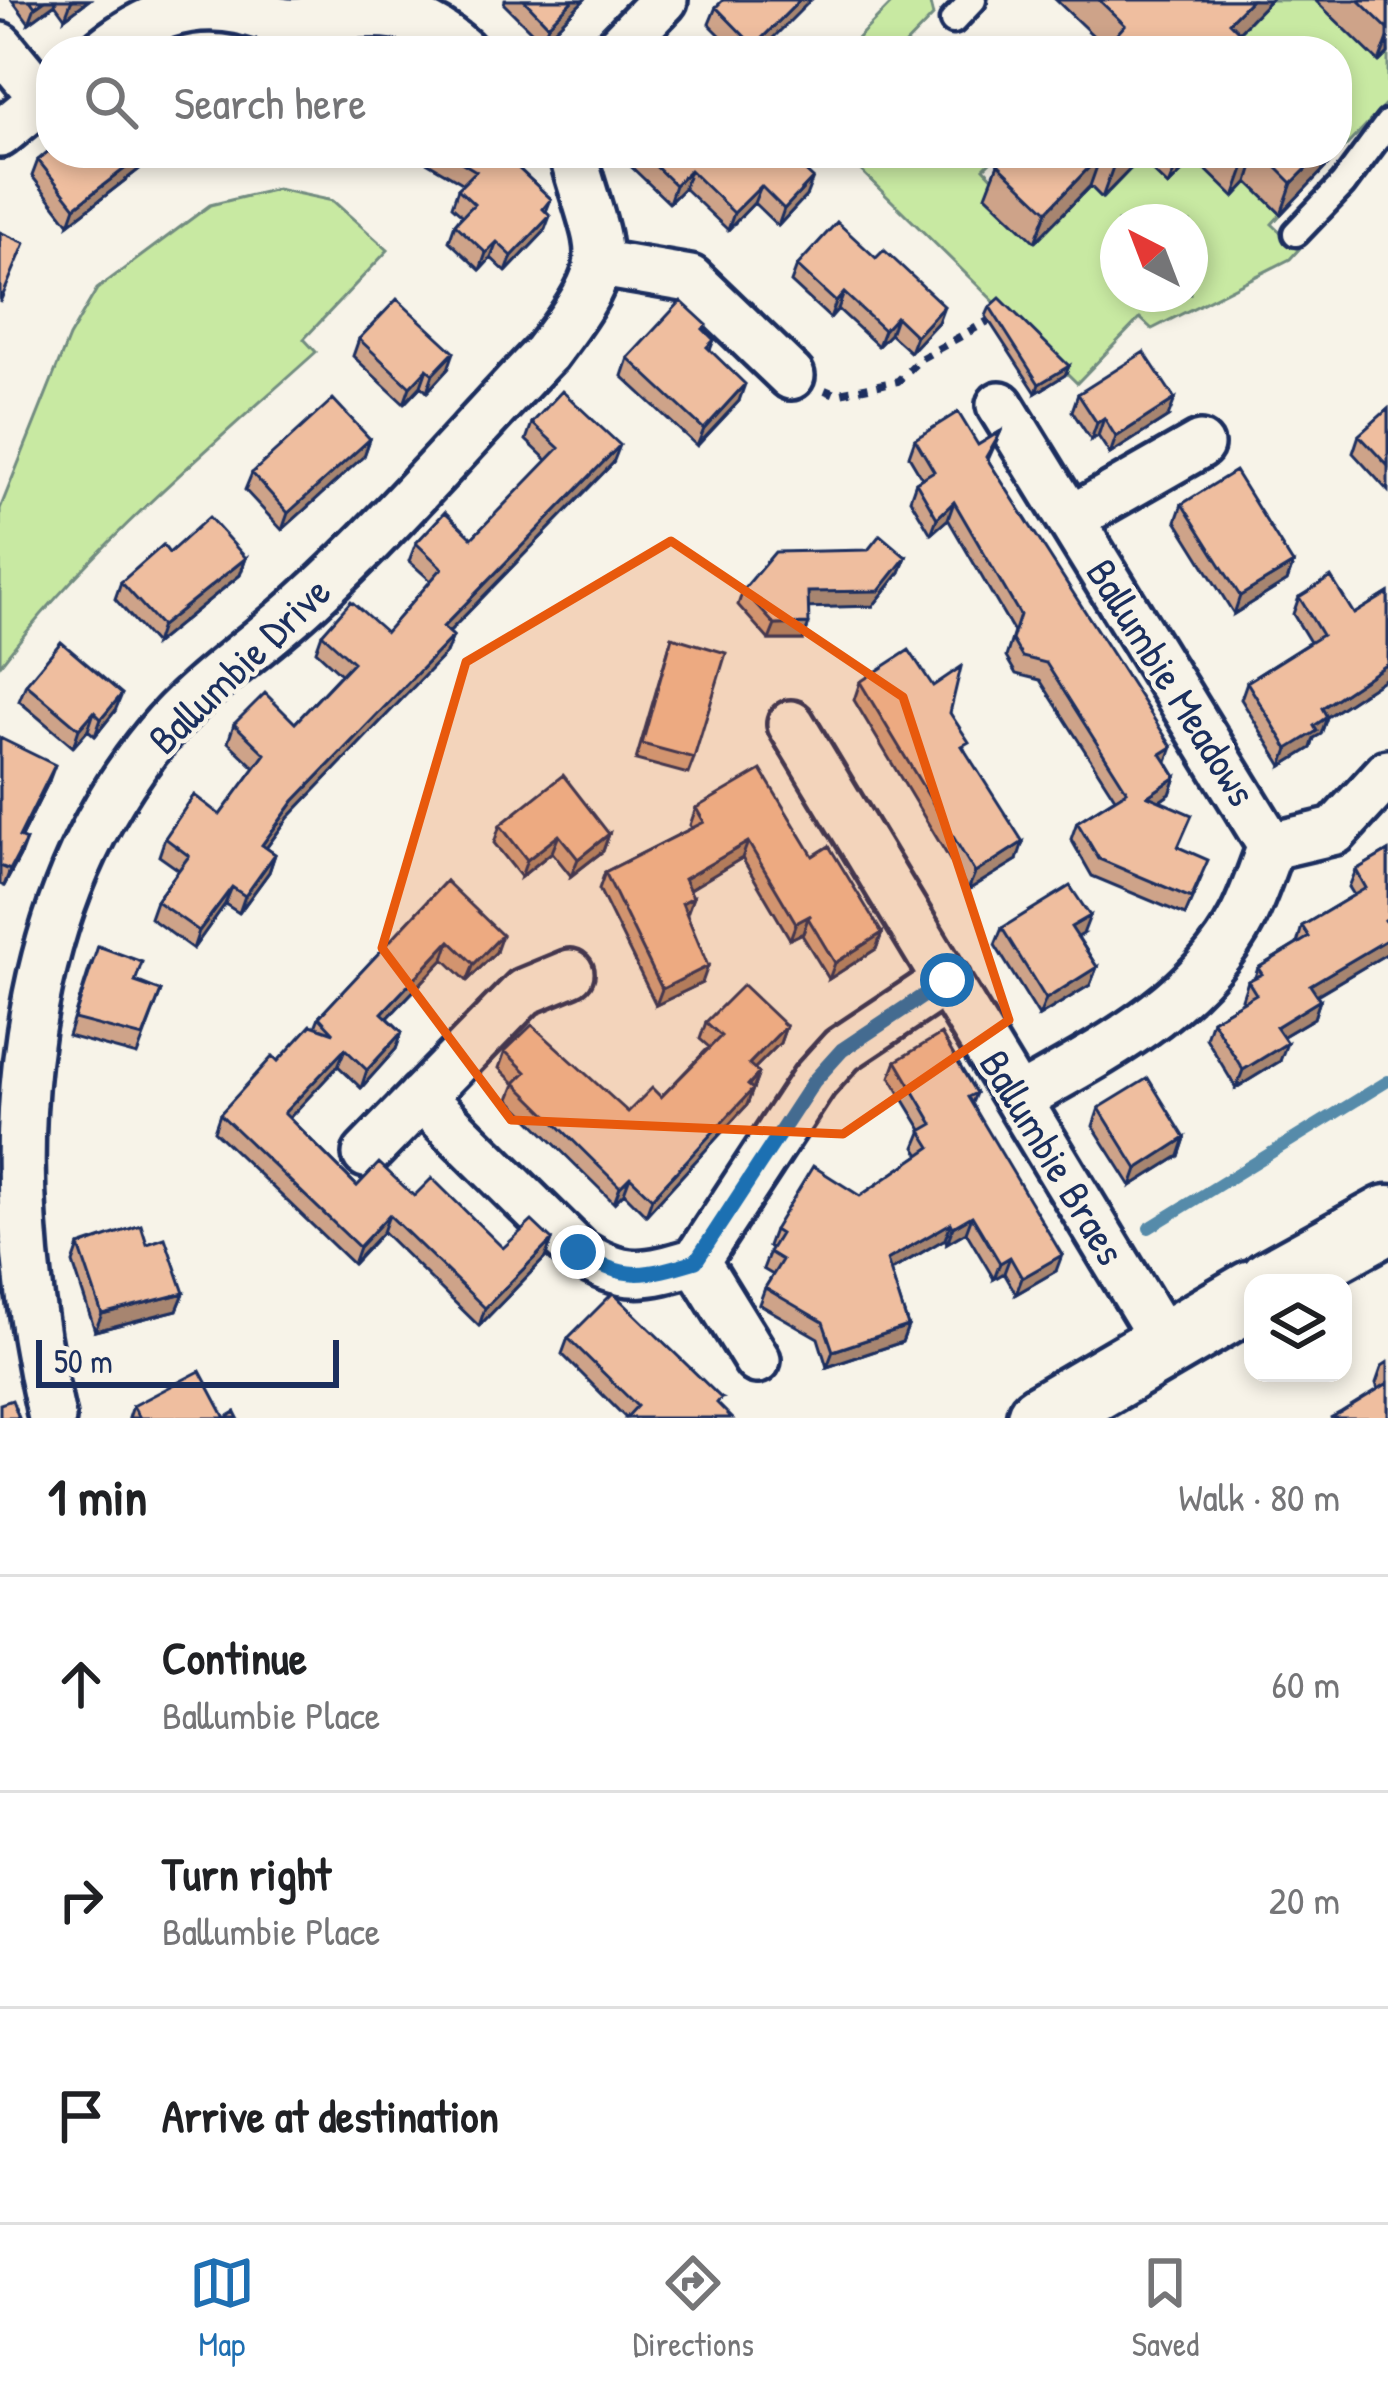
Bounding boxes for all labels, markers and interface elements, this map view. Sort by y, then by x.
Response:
search box [36,36,1352,168]
icon: search [78,69,144,135]
text: Search here [174,72,366,133]
north arrow [1100,204,1208,312]
street label: Ballumbie Meadows [1074,547,1271,816]
street label: Ballumbie Drive [135,563,342,766]
route start [920,953,974,1007]
street label: Ballumbie Braes [967,1039,1140,1275]
route end [551,1225,605,1279]
map controls [1244,1274,1352,1382]
button: layers [1244,1274,1352,1382]
scale bar [36,1334,339,1387]
text: 50 m [54,1339,113,1383]
text: 1 min [48,1462,147,1531]
text: Walk · 80 m [1179,1470,1340,1523]
text: Continue [162,1627,307,1688]
icon: ahead [48,1651,114,1717]
text: 60 m [1271,1657,1340,1710]
text: Ballumbie Place [162,1688,380,1741]
text: Turn right [162,1843,331,1904]
icon: right [48,1867,114,1933]
text: 20 m [1269,1873,1340,1926]
text: Ballumbie Place [162,1904,380,1957]
icon: arrive [48,2083,114,2149]
text: Arrive at destination [162,2085,499,2146]
tab: Map [189,2250,255,2366]
tab: Directions [633,2250,754,2366]
tab: Saved [1132,2250,1199,2366]

